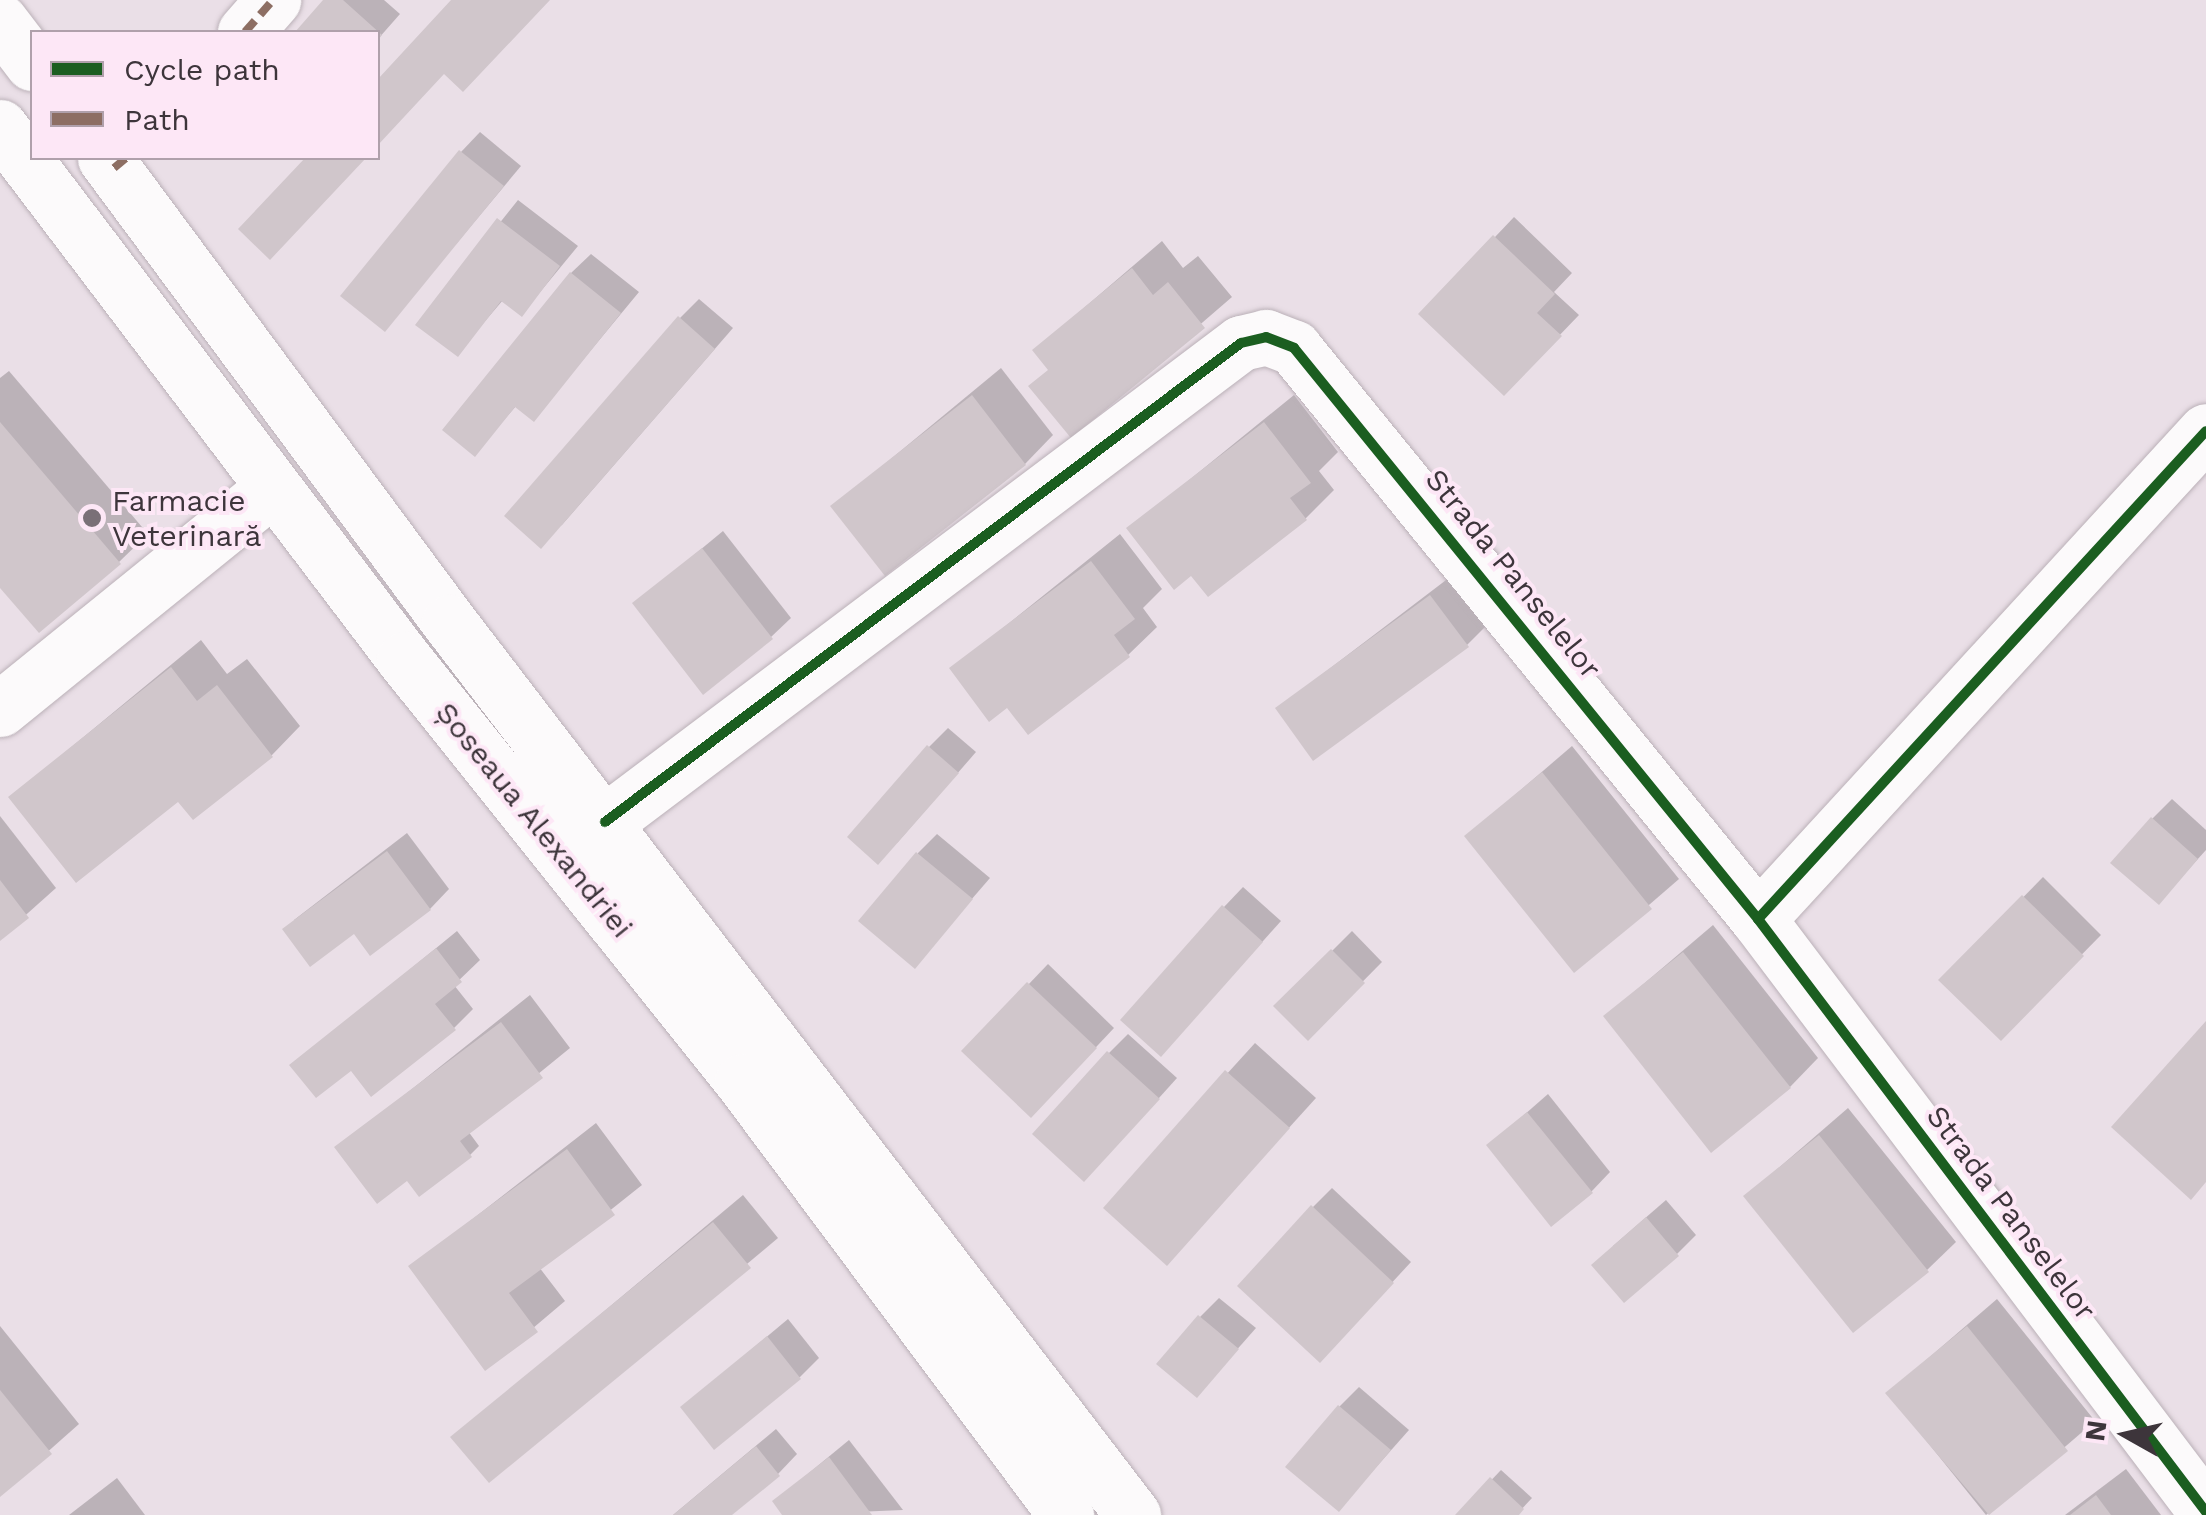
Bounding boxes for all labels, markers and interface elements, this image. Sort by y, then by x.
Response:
legend [30,30,380,160]
text: Cycle path [124,52,280,87]
text: Path [124,102,190,137]
street label: Strada Panselelor [1417,462,1609,686]
place label: Farmacie Veterinară [112,483,261,554]
marker: Farmacie Veterinară [81,507,103,529]
street label: Șoseaua Alexandriei [427,694,641,946]
street label: Strada Panselelor [1919,1099,2103,1327]
north arrow [2076,1385,2176,1485]
text: N [2078,1418,2114,1443]

